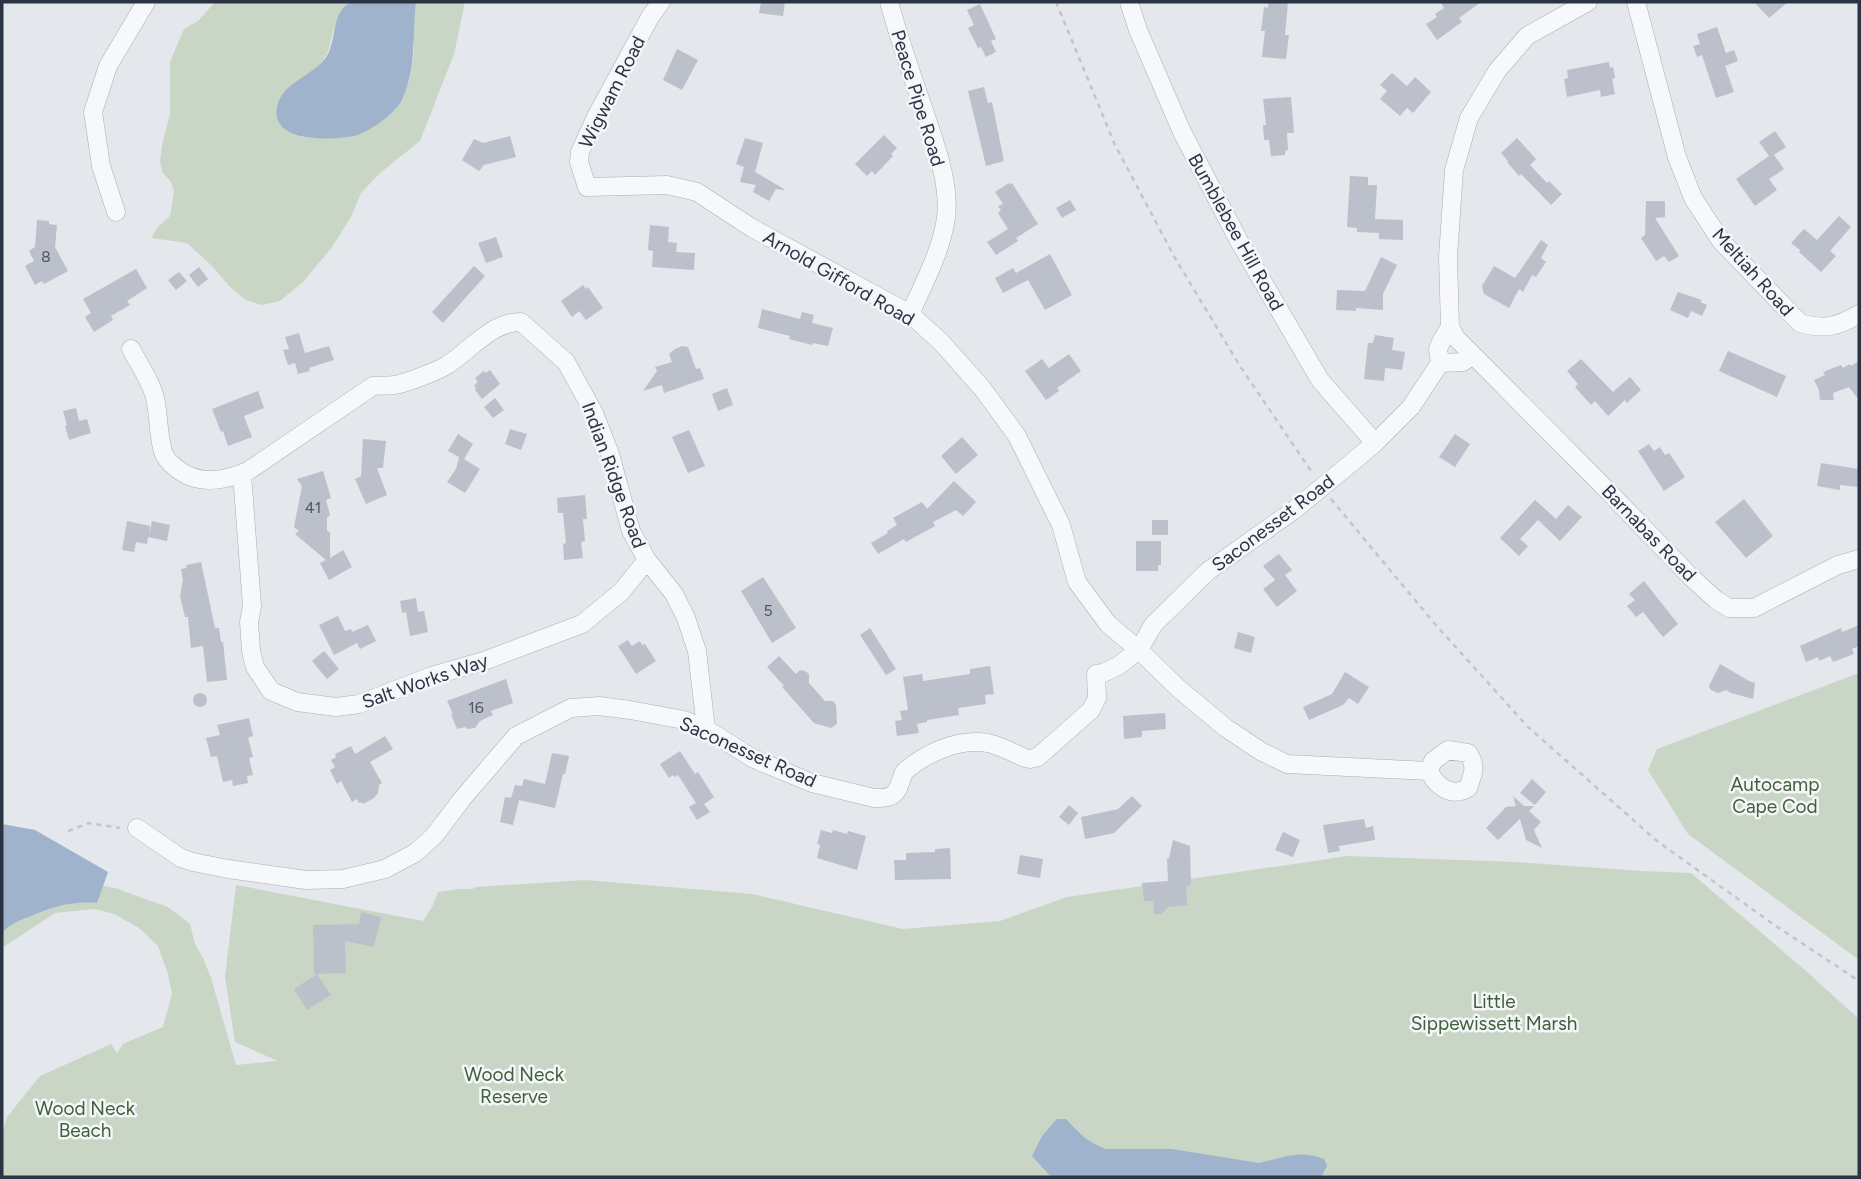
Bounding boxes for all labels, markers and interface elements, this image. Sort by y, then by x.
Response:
street label: Peace Pipe Road [886,27,950,169]
street label: Wigwam Road [574,32,650,152]
street label: Bumblebee Hill Road [1183,149,1289,315]
street label: Meltiah Road [1707,223,1799,321]
street label: Arnold Gifford Road [759,225,919,331]
house number: 8 [41,247,51,266]
street label: Indian Ridge Road [577,399,651,551]
street label: Saconesset Road [1207,469,1339,577]
street label: Barnabas Road [1597,480,1701,586]
house number: 41 [305,498,321,517]
house number: 5 [763,601,773,620]
street label: Salt Works Way [359,649,491,713]
house number: 16 [468,698,484,717]
street label: Saconesset Road [676,712,820,792]
park label: Autocamp Cape Cod [1731,773,1820,818]
park label: Little Sippewissett Marsh [1411,990,1577,1035]
park label: Wood Neck Reserve [464,1063,565,1108]
park label: Wood Neck Beach [35,1097,136,1142]

